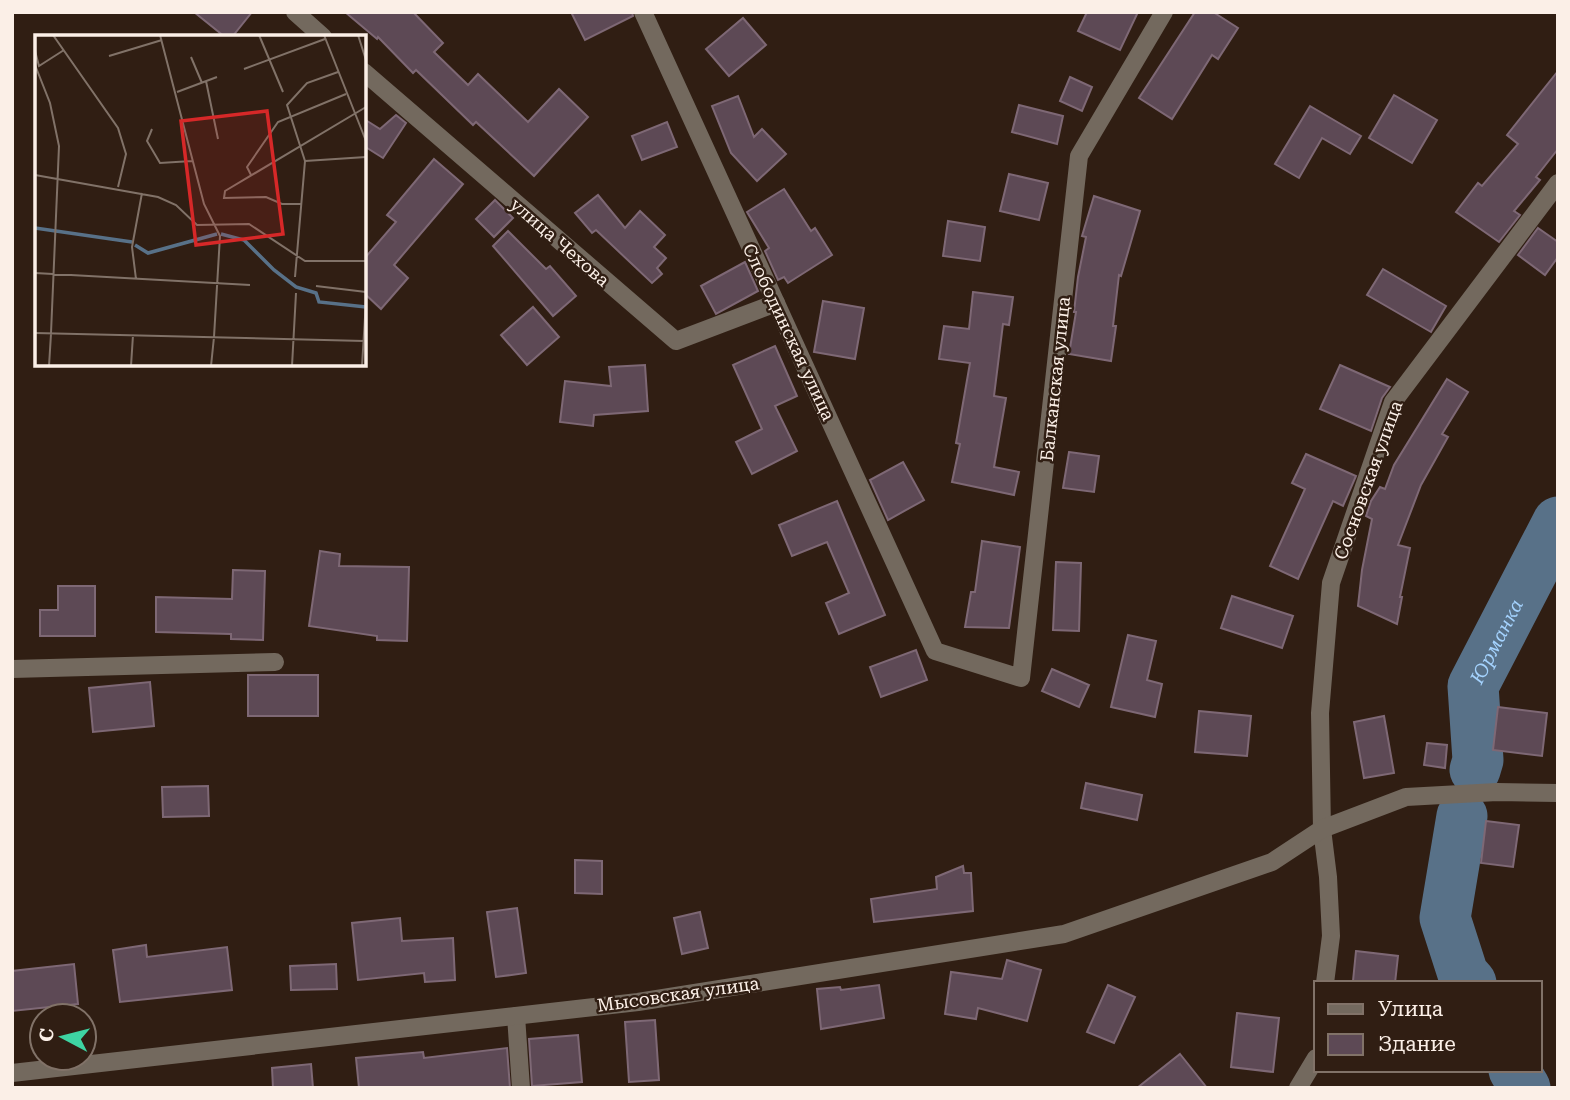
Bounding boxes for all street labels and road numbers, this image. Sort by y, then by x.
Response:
street label: улица Чехова [506,193,614,291]
street label: Слободинская улица [739,240,839,424]
street label: Балканская улица [1036,295,1074,463]
street label: Сосновская улица [1329,398,1407,562]
street label: Мысовская улица [596,972,761,1016]

